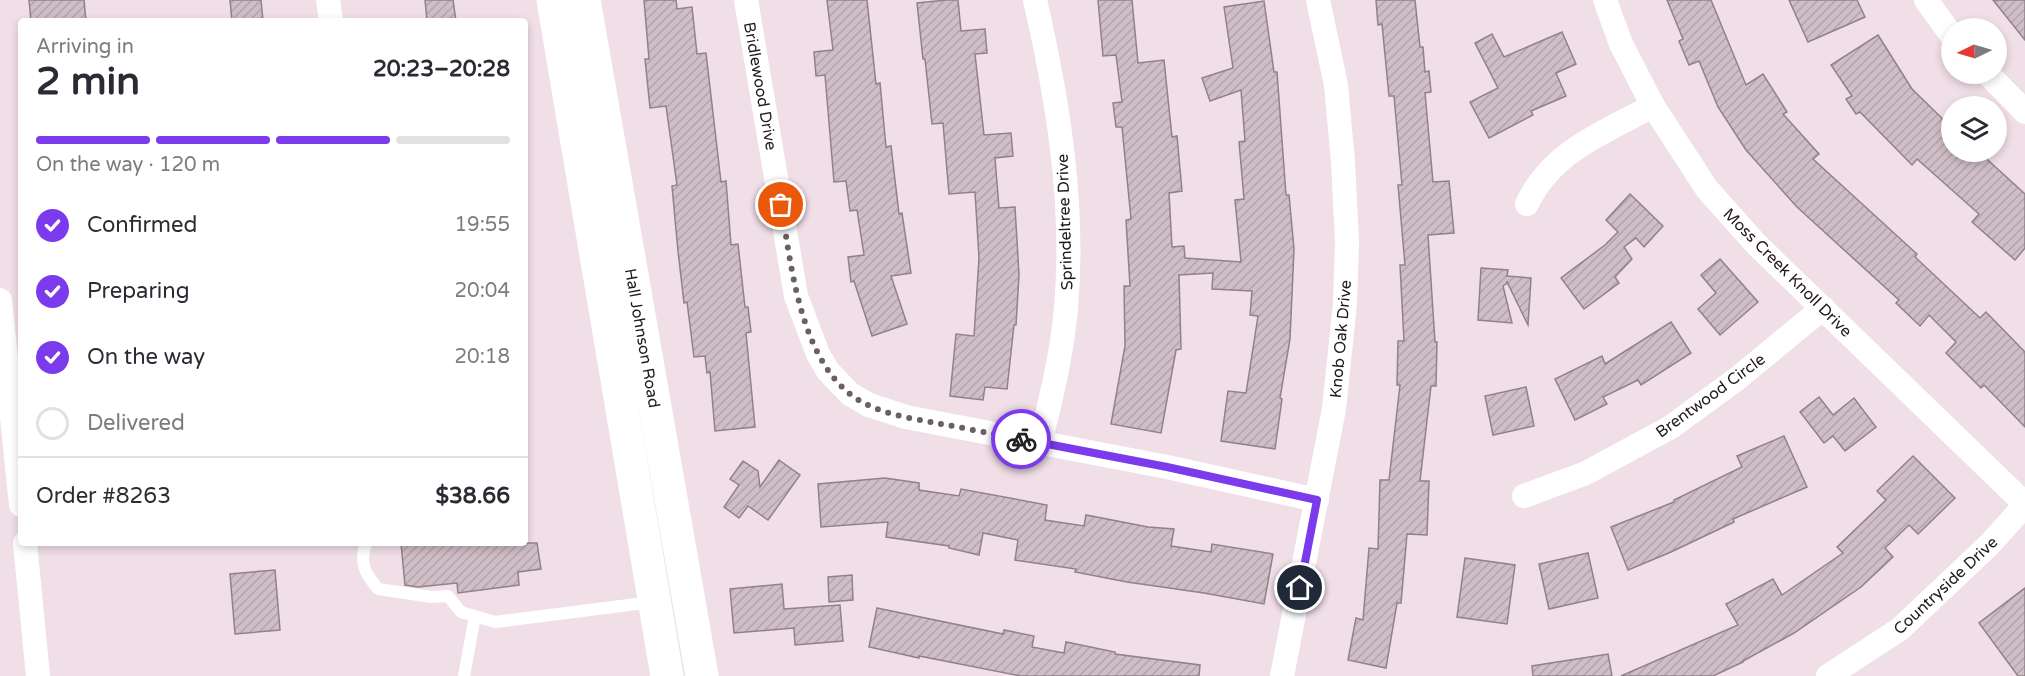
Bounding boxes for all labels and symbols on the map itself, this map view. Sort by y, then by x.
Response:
north arrow [1941,18,2007,84]
street label: Bridlewood Drive [739,21,781,152]
street label: Sprindeltree Drive [1053,153,1077,291]
pin [755,179,806,230]
street label: Moss Creek Knoll Drive [1719,204,1856,341]
street label: Hall Johnson Road [620,267,664,410]
street label: Knob Oak Drive [1326,279,1356,399]
street label: Brentwood Circle [1652,349,1769,442]
courier [991,409,1051,469]
street label: Countryside Drive [1889,532,2002,639]
pin [1274,562,1325,613]

